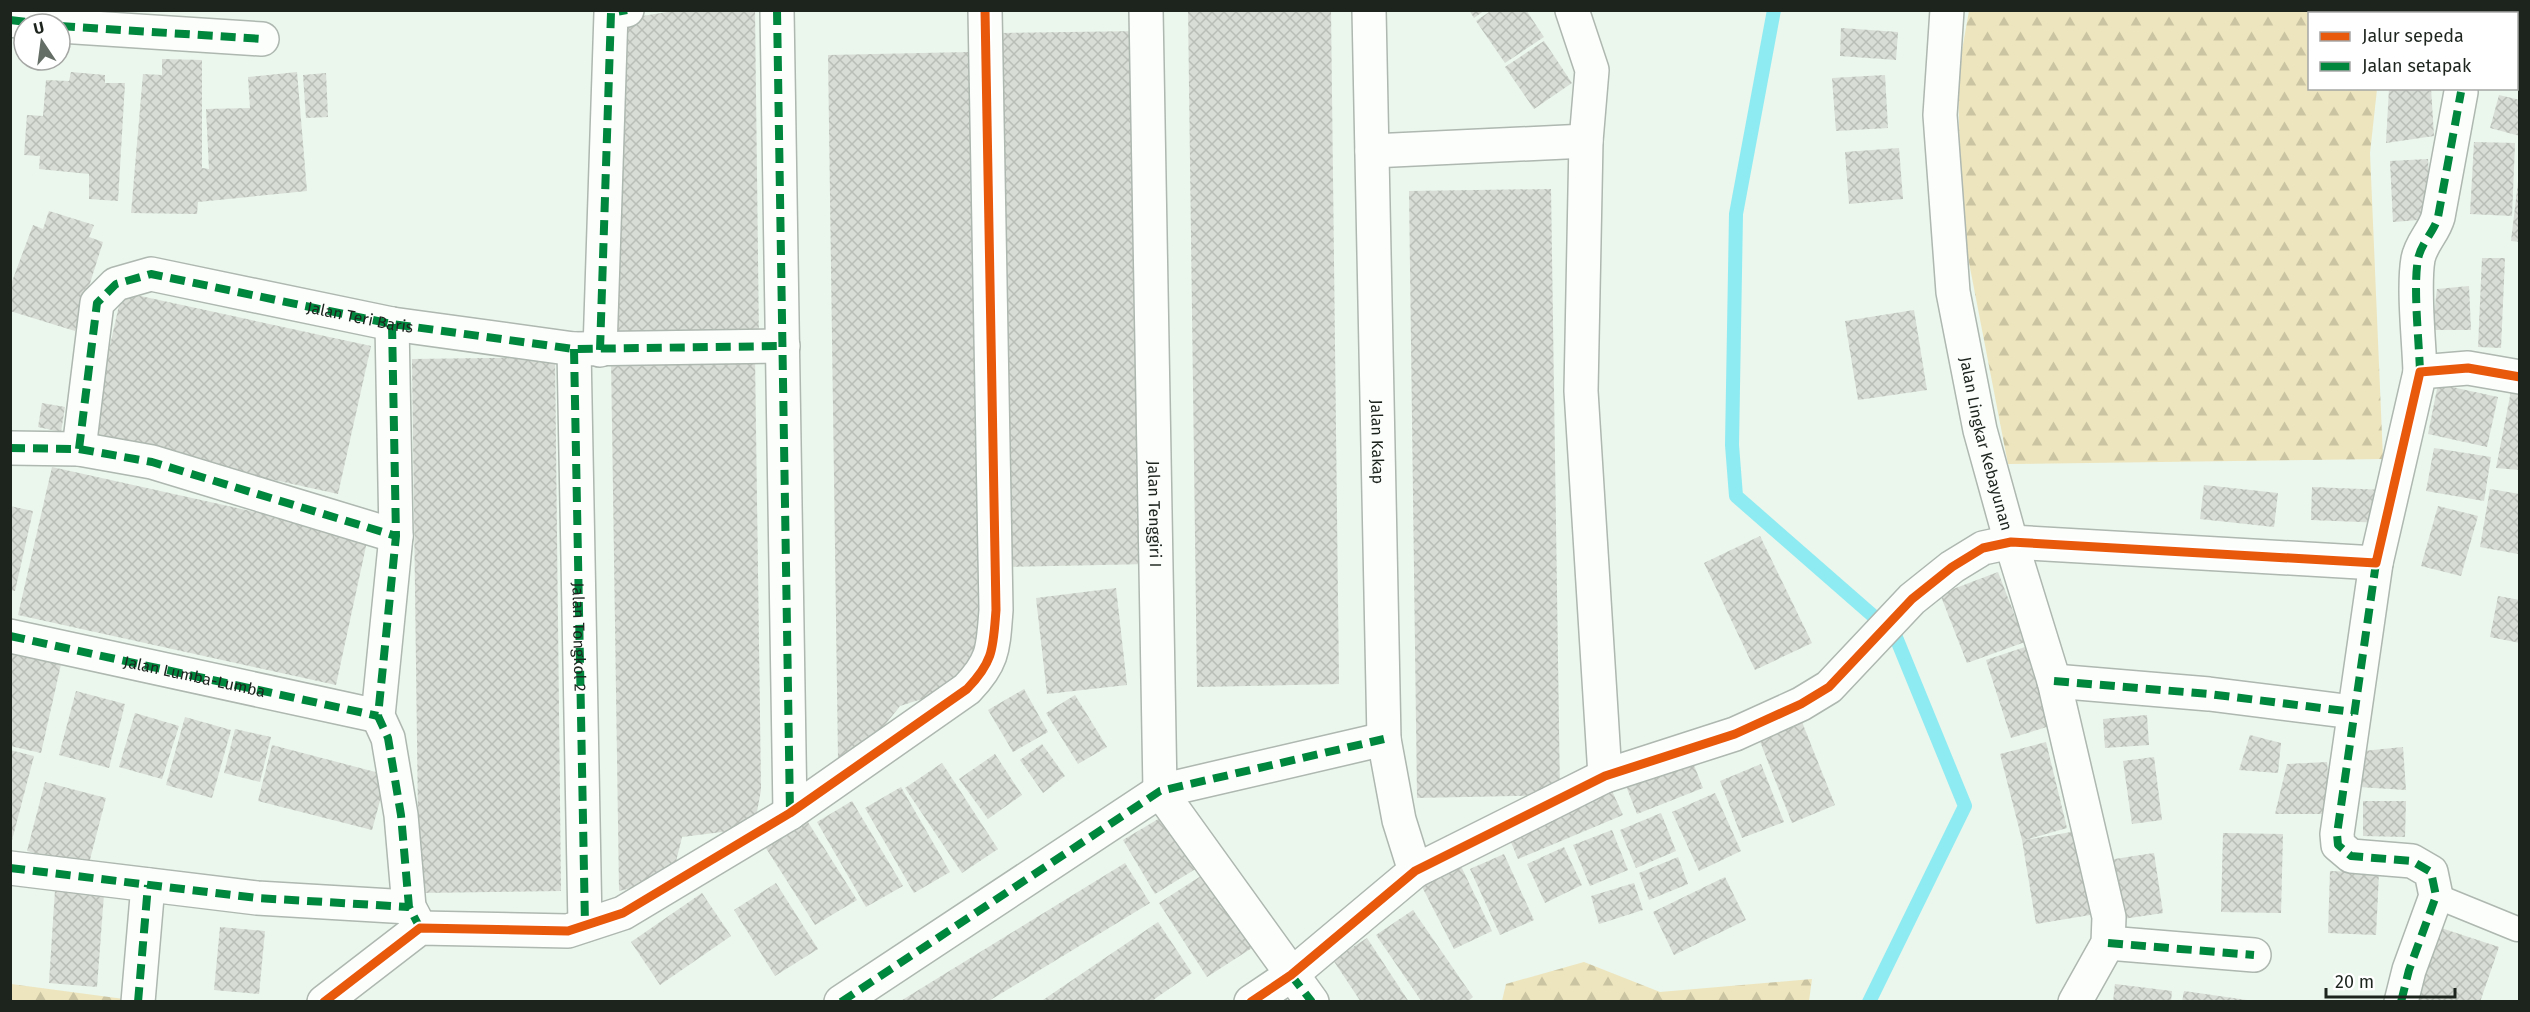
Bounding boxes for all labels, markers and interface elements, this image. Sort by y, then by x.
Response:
north arrow [12,12,72,72]
legend [2308,12,2518,90]
text: U [32,17,46,38]
text: Jalur sepeda [2362,25,2464,47]
text: Jalan setapak [2362,55,2472,77]
street label: Jalan Teri Baris [305,297,415,336]
street label: Jalan Lingkar Kebayunan [1956,355,2017,533]
street label: Jalan Kakap [1368,399,1388,484]
street label: Jalan Tenggiri I [1145,460,1165,567]
street label: Jalan Tongkol 2 [569,582,590,692]
street label: Jalan Lumba-Lumba [122,652,267,701]
scale bar [2326,961,2455,999]
text: 20 m [2335,971,2374,993]

